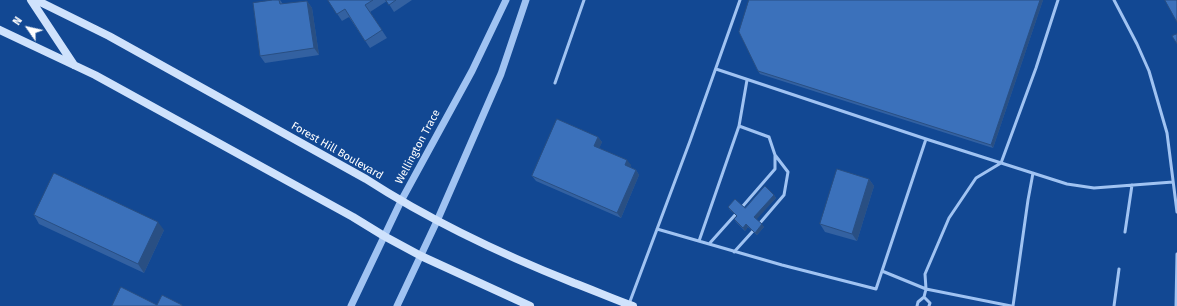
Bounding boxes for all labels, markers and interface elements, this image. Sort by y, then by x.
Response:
north arrow [8,8,48,48]
text: N [10,14,25,28]
street label: Wellington Trace [393,107,443,187]
street label: Forest Hill Boulevard [289,119,385,183]

